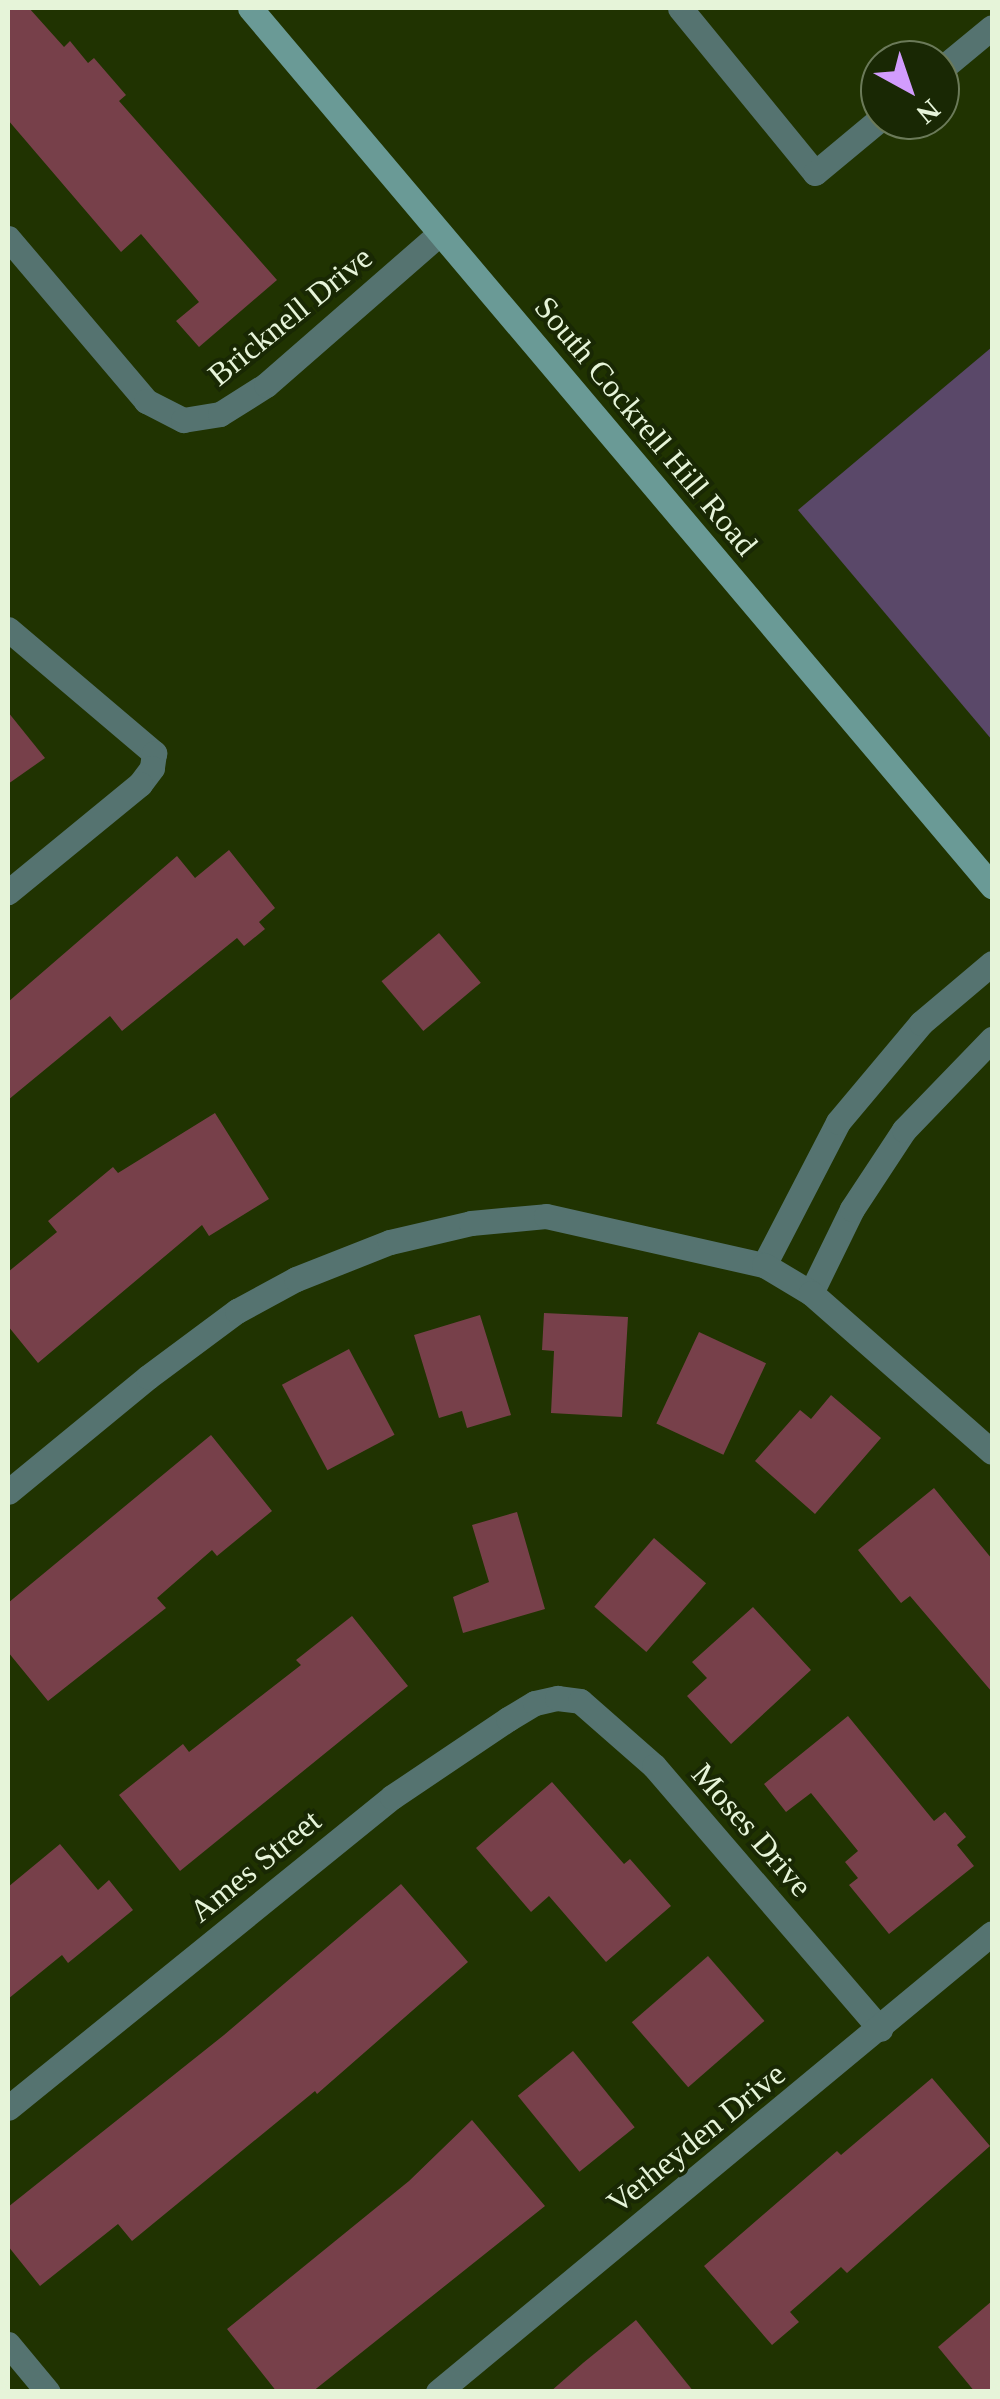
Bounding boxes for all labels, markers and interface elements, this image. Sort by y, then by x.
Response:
north arrow [860,40,960,140]
text: N [911,93,946,130]
street label: Bricknell Drive [200,238,380,394]
street label: South Cockrell Hill Road [526,289,766,563]
street label: Moses Drive [684,1755,820,1905]
street label: Ames Street [182,1802,328,1930]
street label: Verheyden Drive [599,2055,793,2221]

